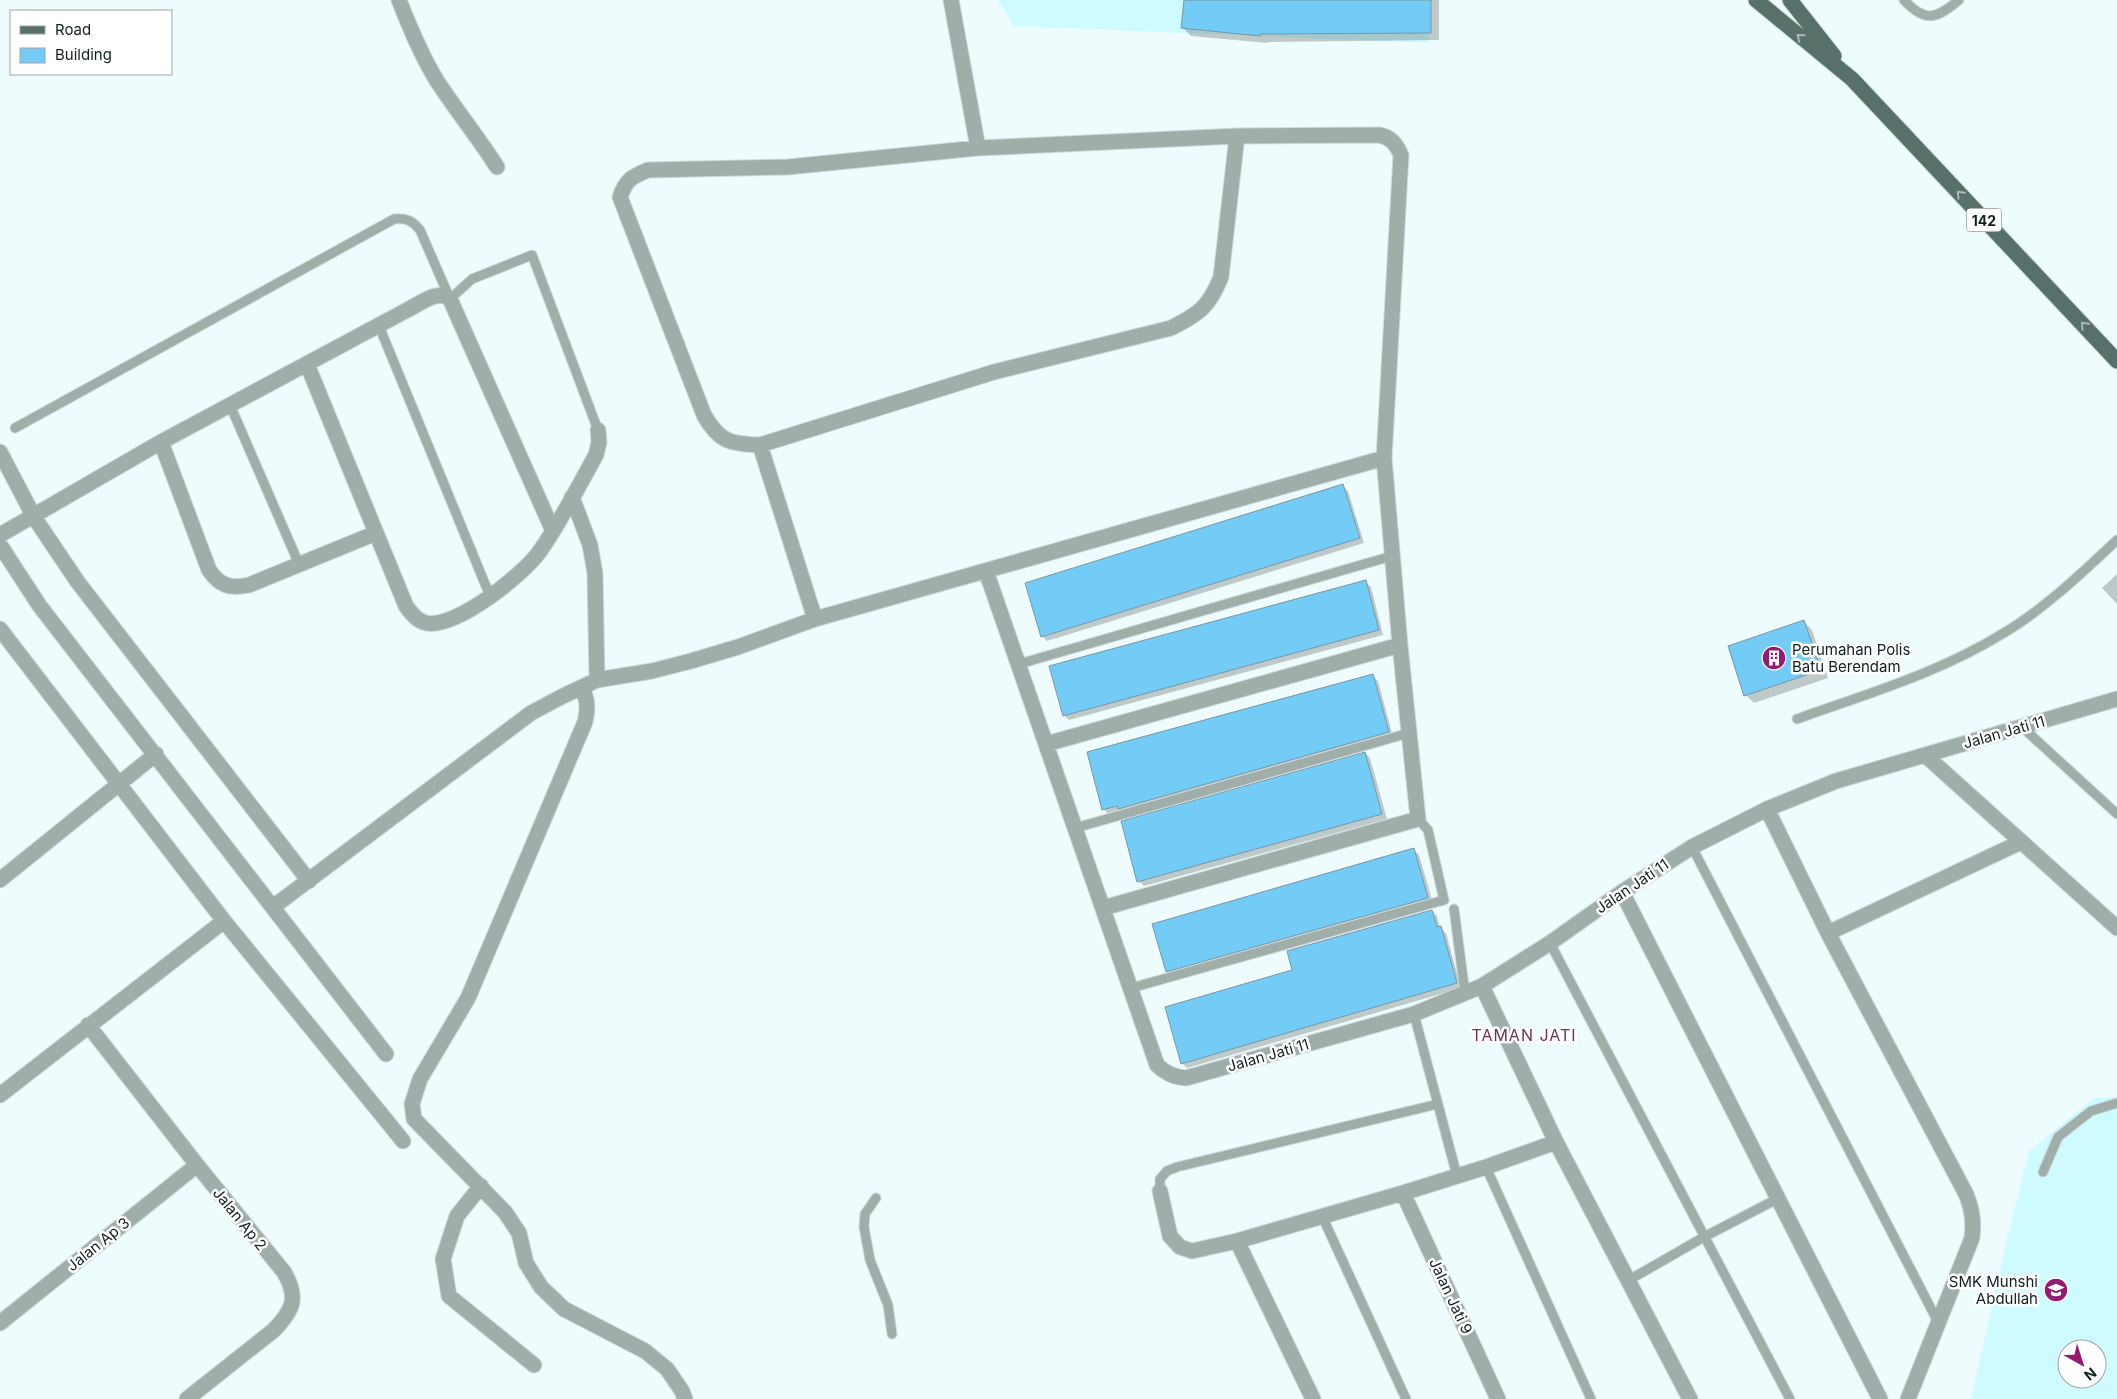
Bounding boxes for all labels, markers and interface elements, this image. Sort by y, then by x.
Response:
legend [10,10,172,75]
text: Road [55,20,91,39]
one-way arrow [1797,34,1806,43]
text: Building [55,45,112,64]
one-way arrow [1957,191,1966,200]
road number: 142 [1966,208,2002,232]
one-way arrow [2081,322,2090,331]
place label: Perumahan Polis Batu Berendam [1792,640,1910,676]
building icon: Perumahan Polis Batu Berendam [1761,645,1787,671]
street label: Jalan Jati 11 [1961,711,2047,753]
street label: Jalan Jati 11 [1592,855,1672,917]
district label: TAMAN JATI [1471,1025,1577,1045]
street label: Jalan Jati 11 [1225,1034,1311,1076]
street label: Jalan Ap 2 [209,1184,271,1254]
street label: Jalan Ap 3 [63,1213,133,1275]
street label: Jalan Jati 9 [1425,1255,1477,1337]
place label: SMK Munshi Abdullah [1949,1272,2038,1308]
school or university icon: SMK Munshi Abdullah [2043,1277,2069,1303]
north arrow [2057,1339,2107,1389]
text: N [2081,1365,2100,1384]

